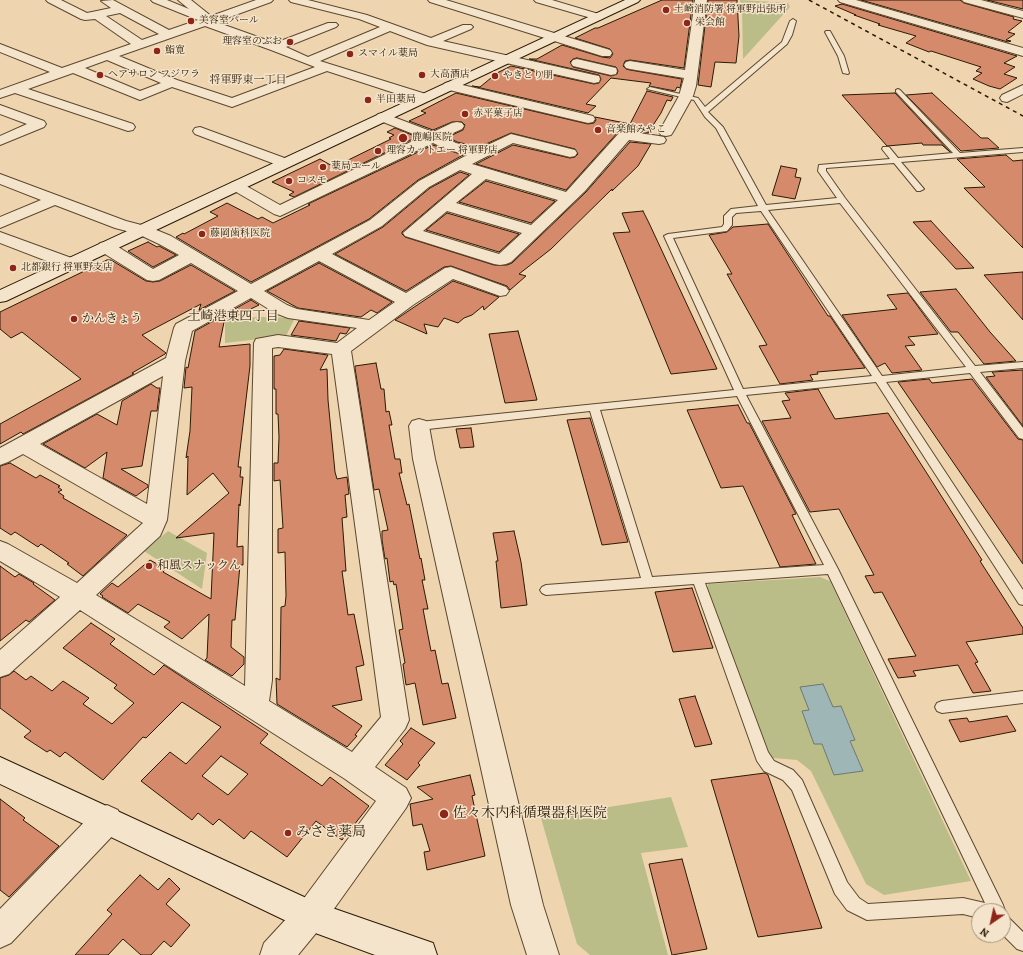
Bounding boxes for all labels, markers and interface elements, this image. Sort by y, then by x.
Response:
place label: 土崎消防署 将軍野出張所 [674,4,786,16]
marker: 土崎消防署 将軍野出張所 [661,5,671,15]
place label: 美容室パール [199,15,259,27]
marker: 美容室パール [186,16,196,26]
place label: 栄会館 [695,17,725,29]
marker: 栄会館 [682,18,692,28]
place label: 理容室のぶお [222,36,282,48]
marker: 理容室のぶお [285,37,295,47]
place label: 鮨寛 [165,45,185,57]
marker: 鮨寛 [152,46,162,56]
place label: スマイル薬局 [358,48,418,60]
marker: スマイル薬局 [345,49,355,59]
place label: ヘアサロン フジワラ [108,69,200,81]
place label: 大高酒店 [430,69,470,81]
marker: ヘアサロン フジワラ [95,70,105,80]
marker: 大高酒店 [417,70,427,80]
place label: やきとり朋 [503,70,553,82]
marker: やきとり朋 [490,71,500,81]
district label: 将軍野東一丁目 [210,73,286,87]
place label: 半田薬局 [376,94,416,106]
marker: 半田薬局 [363,95,373,105]
place label: 赤平菓子店 [473,108,523,120]
marker: 赤平菓子店 [460,109,470,119]
place label: 音楽館みやこ [606,124,666,136]
marker: 音楽館みやこ [593,125,603,135]
marker: 鹿嶋医院 [397,132,409,144]
place label: 鹿嶋医院 [412,132,452,144]
place label: 理容カットエー 将軍野店 [386,145,498,157]
marker: 理容カットエー 将軍野店 [373,146,383,156]
place label: 薬局エール [331,161,381,173]
marker: 薬局エール [318,162,328,172]
place label: コスモ [297,175,327,187]
marker: コスモ [284,176,294,186]
place label: 藤岡歯科医院 [210,228,270,240]
marker: 藤岡歯科医院 [197,229,207,239]
place label: 北都銀行 将軍野支店 [21,262,113,274]
marker: 北都銀行 将軍野支店 [8,263,18,273]
district label: 土崎港東四丁目 [188,309,278,325]
place label: かんきょう [82,312,142,326]
marker: かんきょう [69,314,79,324]
place label: 和風スナックん [157,559,241,573]
marker: 和風スナックん [144,561,154,571]
place label: 佐々木内科循環器科医院 [453,806,607,822]
marker: 佐々木内科循環器科医院 [438,808,450,820]
place label: みさき薬局 [296,825,366,841]
marker: みさき薬局 [283,828,293,838]
north arrow [971,903,1011,943]
text: N [977,924,992,941]

